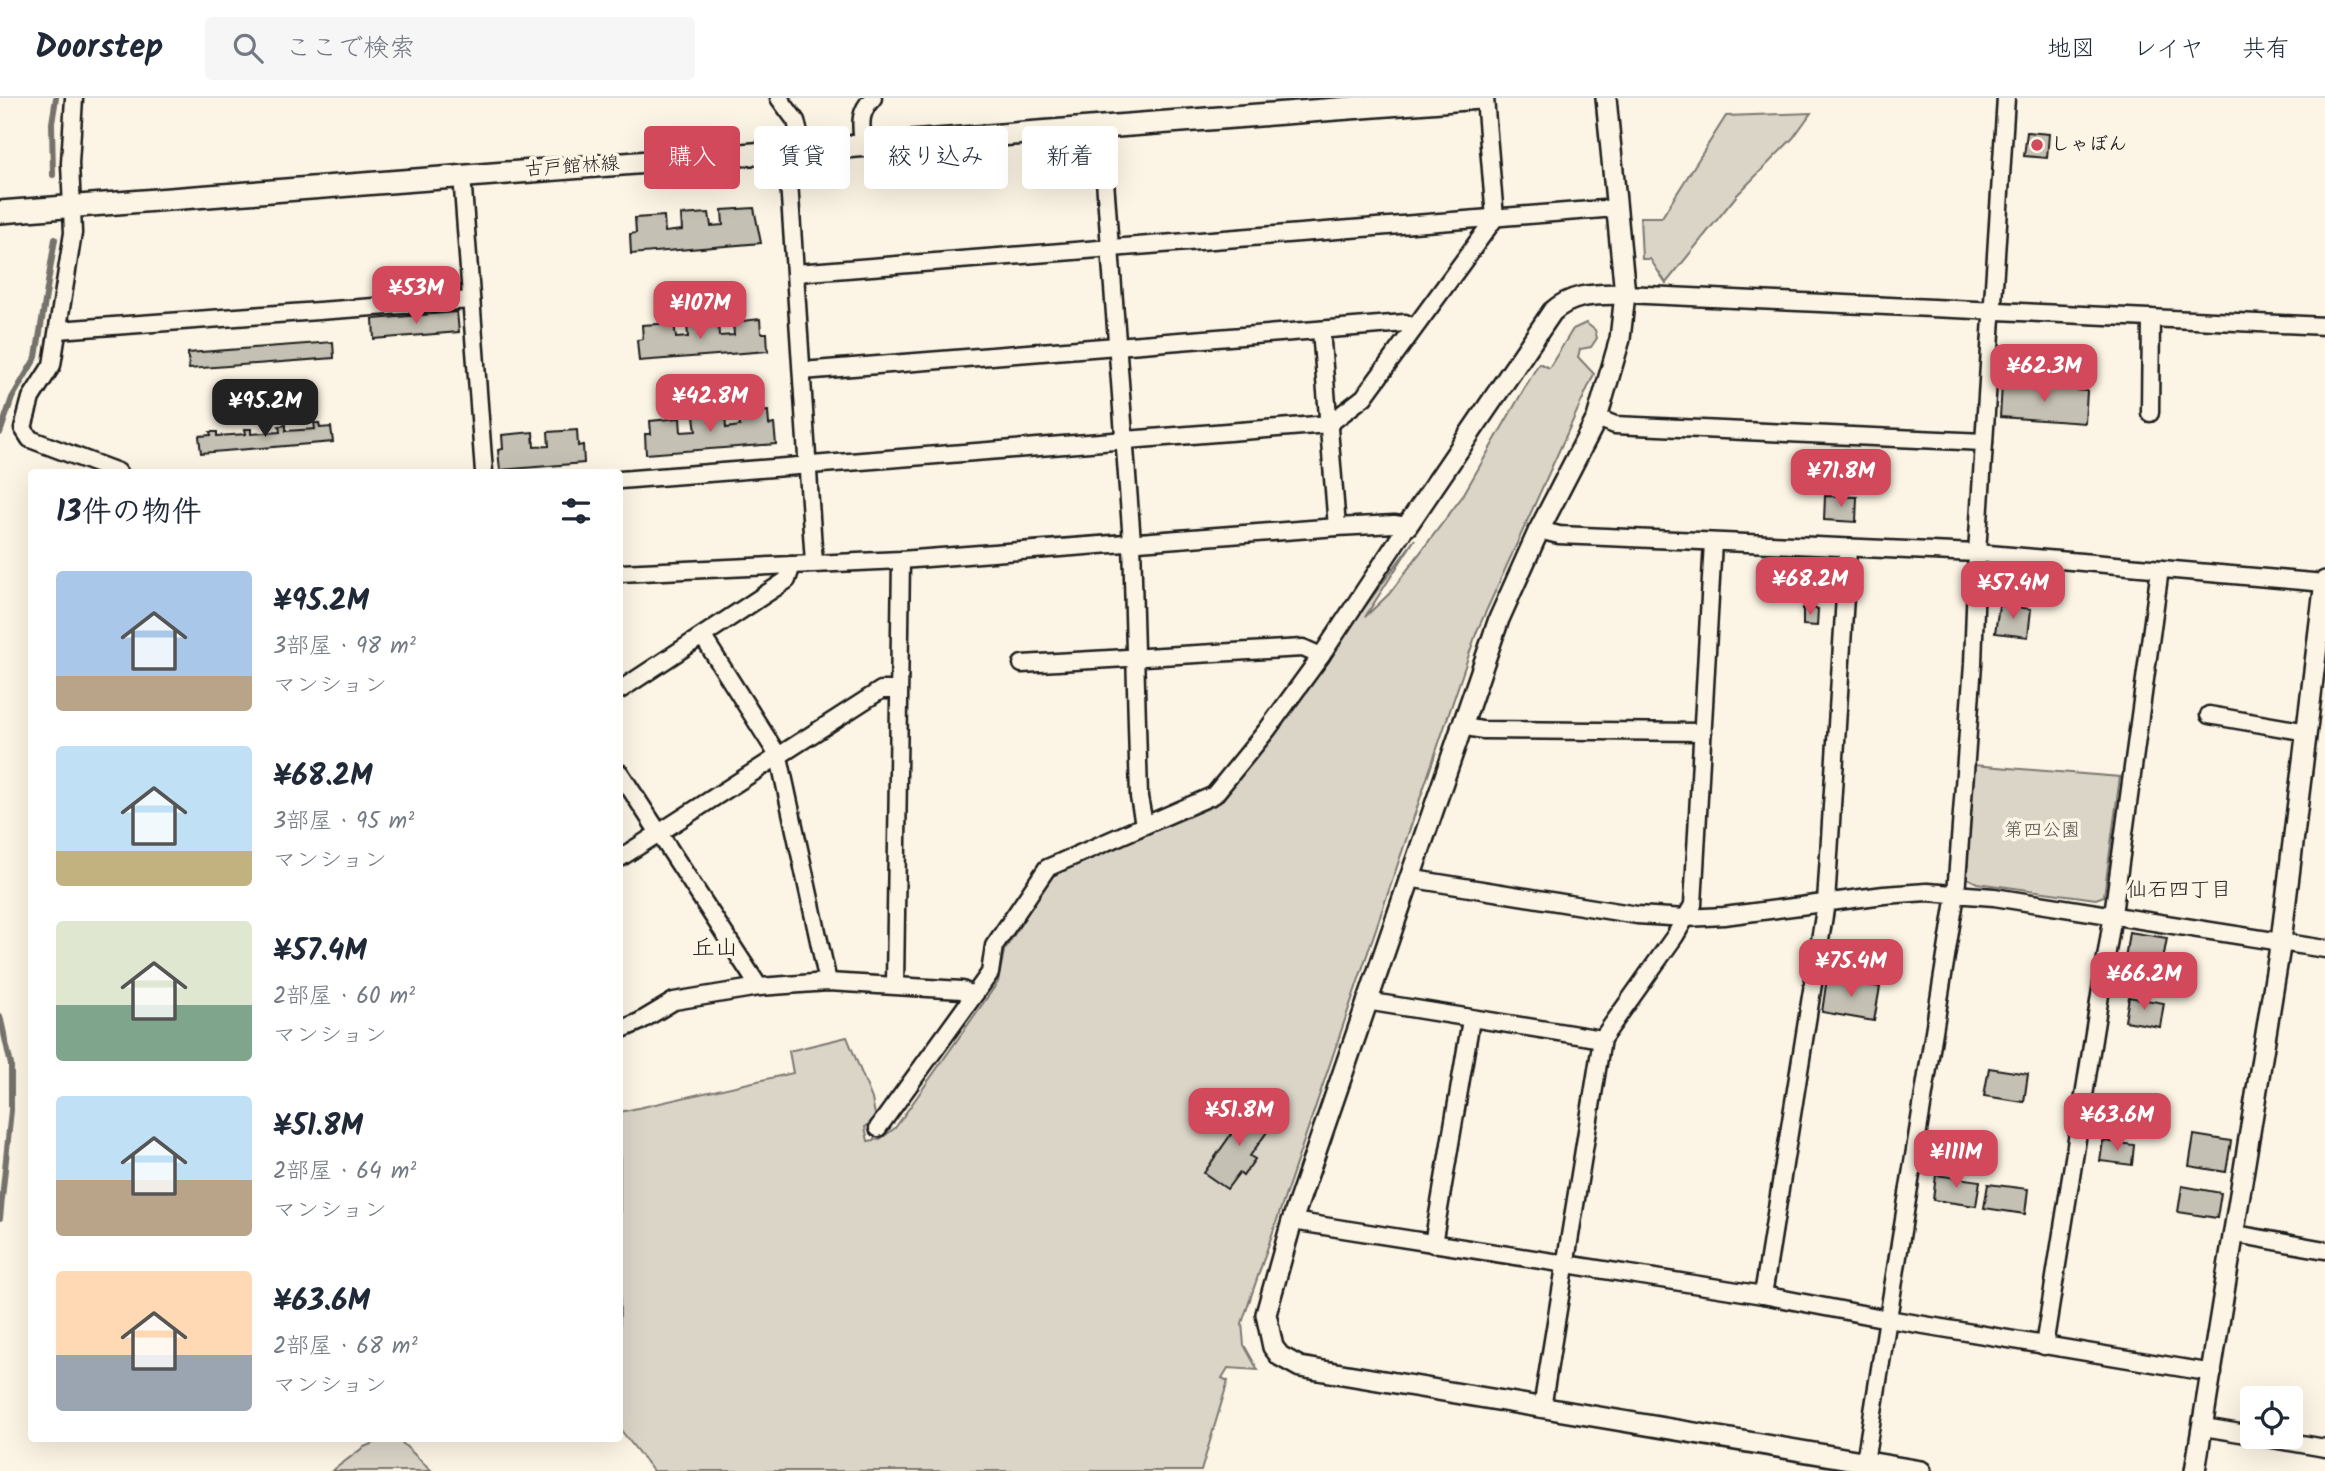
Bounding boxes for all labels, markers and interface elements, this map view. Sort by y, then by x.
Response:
search box [205,17,695,80]
text: Doorstep [35,22,163,75]
text: ここで検索 [285,28,415,70]
icon: search [229,29,267,67]
text: 地図 [2047,30,2095,69]
text: レイヤ [2133,30,2204,69]
text: 共有 [2242,30,2290,69]
chip: 購入 [644,126,740,189]
chip: 賃貸 [754,126,850,189]
chip: 絞り込み [864,126,1008,189]
chip: 新着 [1022,126,1118,189]
place label: しゃぼん [2051,130,2127,160]
marker: しゃぼん [2029,137,2045,153]
street label: 古戸館林線 [524,149,620,185]
pin: ¥53M [375,266,457,326]
text: ¥53M [388,271,444,307]
pin: ¥107M [651,282,749,341]
text: ¥107M [669,286,731,322]
pin: ¥62.3M [1987,344,2101,404]
text: ¥62.3M [2006,349,2082,385]
pin: ¥42.8M [653,374,767,434]
text: ¥42.8M [672,379,748,415]
pin: ¥95.2M [208,380,322,439]
text: ¥95.2M [228,384,302,420]
pin: ¥71.8M [1784,450,1898,509]
text: ¥71.8M [1807,454,1875,490]
text: 13件の物件 [56,489,201,537]
icon: filters [557,492,595,530]
pin: ¥68.2M [1753,558,1867,617]
pin: ¥57.4M [1956,561,2070,621]
text: ¥68.2M [1772,562,1848,598]
text: ¥57.4M [1977,566,2049,602]
text: ¥95.2M [273,578,369,626]
icon: home [112,599,196,683]
text: 3部屋 · 98 m² [273,629,416,665]
text: マンション [273,668,387,704]
text: ¥68.2M [273,753,373,801]
icon: home [112,774,196,858]
text: 3部屋 · 95 m² [273,804,414,840]
park label: 第四公園 [2004,816,2080,846]
text: マンション [273,843,387,879]
district label: 仙石四丁目 [2127,874,2232,907]
text: ¥57.4M [273,928,367,976]
district label: 丘山 [692,931,738,967]
pin: ¥75.4M [1794,940,1908,999]
text: ¥75.4M [1815,944,1887,980]
icon: home [112,949,196,1033]
pin: ¥66.2M [2087,953,2201,1012]
text: ¥66.2M [2106,957,2182,993]
text: 2部屋 · 60 m² [273,979,415,1015]
text: マンション [273,1018,387,1054]
pin: ¥51.8M [1182,1088,1296,1148]
text: ¥51.8M [1204,1093,1274,1129]
pin: ¥63.6M [2060,1094,2174,1153]
text: ¥63.6M [2080,1098,2154,1134]
text: ¥51.8M [273,1103,363,1151]
icon: home [112,1124,196,1208]
pin: ¥111M [1907,1130,2005,1190]
text: ¥111M [1930,1135,1982,1171]
text: 2部屋 · 64 m² [273,1154,416,1190]
text: マンション [273,1193,387,1229]
text: ¥63.6M [273,1278,370,1326]
icon: home [112,1299,196,1383]
text: 2部屋 · 68 m² [273,1329,418,1365]
text: マンション [273,1368,387,1404]
map controls [2240,1386,2303,1449]
button: locate [2240,1386,2303,1449]

